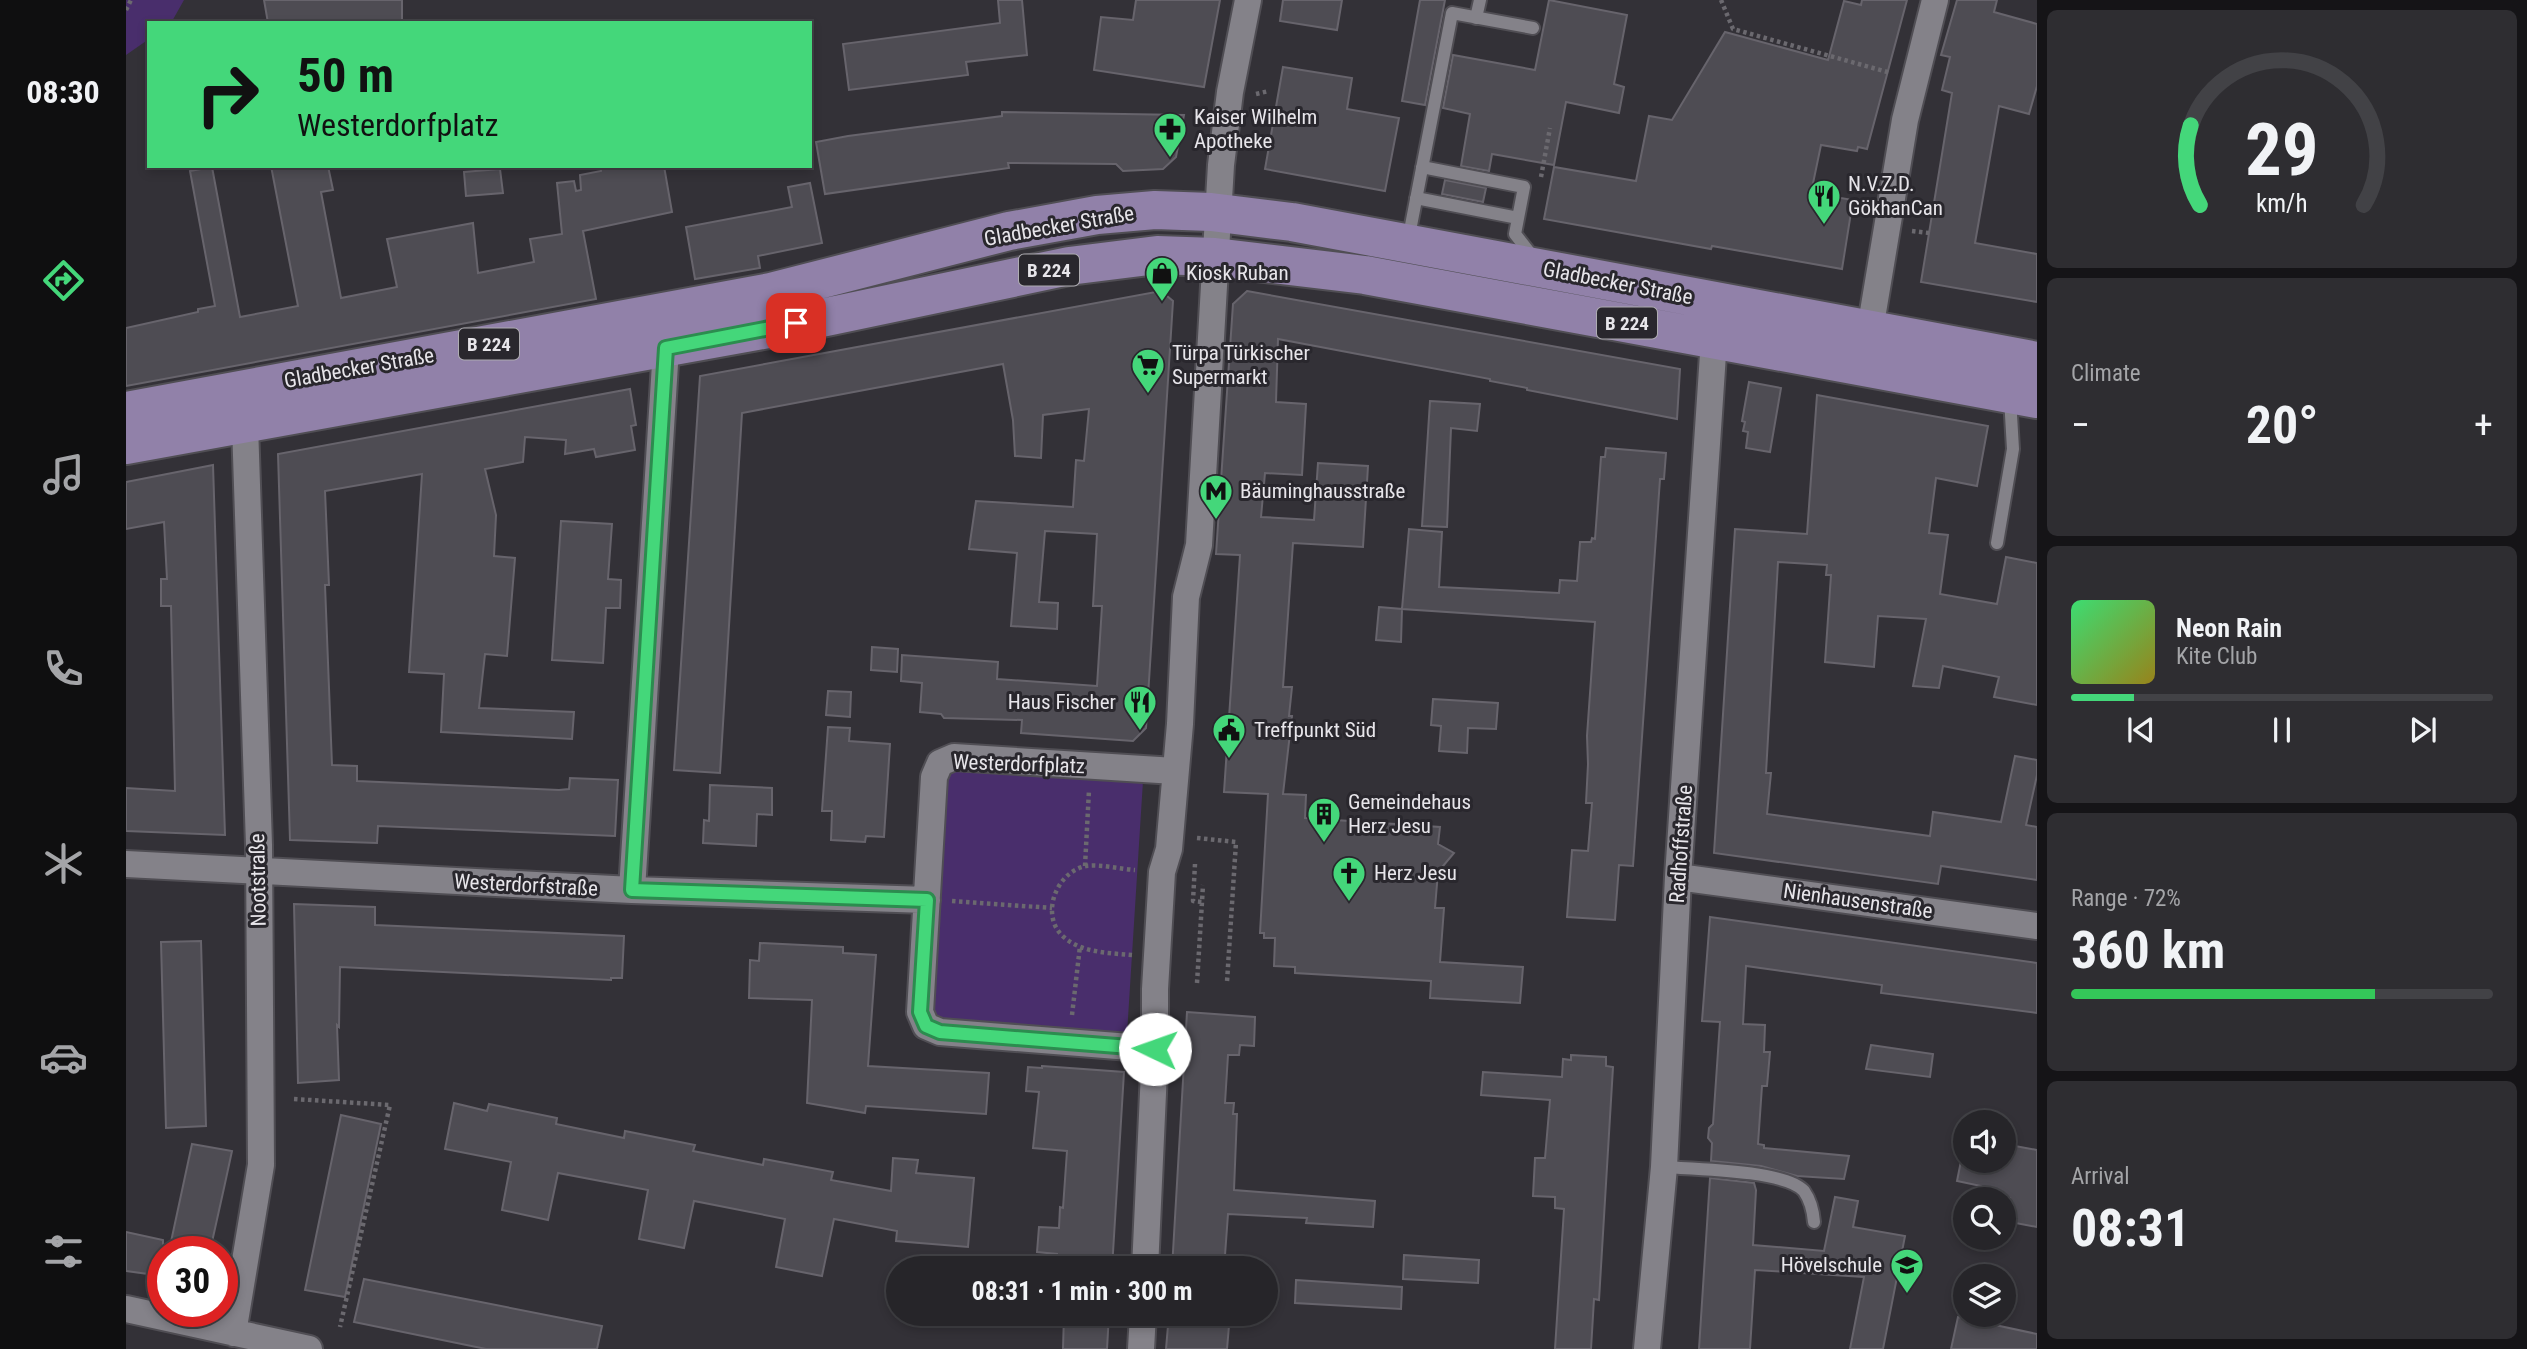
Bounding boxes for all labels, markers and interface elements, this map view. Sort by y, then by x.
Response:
text: 50 m [297,47,394,104]
icon: right [182,49,273,140]
text: 08:30 [26,73,100,111]
place label: Kaiser Wilhelm Apotheke [1194,105,1317,153]
text: Westerdorfplatz [297,106,498,144]
text: 29 [2245,107,2319,193]
pharmacy icon: Kaiser Wilhelm Apotheke [1151,110,1189,159]
place label: N.V.Z.D. GökhanCan [1848,172,1943,220]
restaurant icon: N.V.Z.D. GökhanCan [1805,177,1843,226]
text: km/h [2256,189,2308,218]
street label: Gladbecker Straße [982,201,1136,251]
road number: B 224 [1019,254,1079,286]
shop icon: Kiosk Ruban [1143,254,1181,303]
icon: directions [39,256,88,305]
street label: Gladbecker Straße [1541,257,1695,309]
place label: Kiosk Ruban [1186,261,1289,285]
pin [766,293,826,353]
icon: arrive [777,304,815,342]
road number: B 224 [1597,308,1657,338]
road number: B 224 [459,328,519,360]
place label: Türpa Türkischer Supermarkt [1172,341,1310,389]
street label: Gladbecker Straße [282,343,436,393]
supermarket icon: Türpa Türkischer Supermarkt [1129,346,1167,395]
text: Climate [2071,360,2141,387]
text: 20° [2246,395,2318,456]
text: − [2071,403,2090,447]
text: + [2474,403,2493,447]
icon: music [39,450,88,499]
metro station icon: Bäuminghausstraße [1197,472,1235,521]
place label: Bäuminghausstraße [1240,479,1406,503]
text: Neon Rain [2176,613,2282,643]
text: Kite Club [2176,643,2257,670]
icon: phone [39,644,88,693]
restaurant icon: Haus Fischer [1121,683,1159,732]
place label: Haus Fischer [1008,690,1116,714]
public building icon: Treffpunkt Süd [1210,711,1248,760]
icon: previous [2122,711,2160,749]
icon: pause [2263,711,2301,749]
icon: next [2404,711,2442,749]
place label: Treffpunkt Süd [1254,718,1376,742]
street label: Westerdorfplatz [953,750,1085,778]
street label: Radhoffstraße [1665,784,1697,904]
place label: Gemeindehaus Herz Jesu [1348,790,1471,838]
building icon: Gemeindehaus Herz Jesu [1305,795,1343,844]
street label: Nootstraße [245,833,271,927]
icon: climate [39,839,88,888]
church icon: Herz Jesu [1330,854,1368,903]
place label: Herz Jesu [1374,861,1457,885]
street label: Westerdorfstraße [453,869,599,901]
street label: Nienhausenstraße [1782,879,1934,923]
text: Range · 72% [2071,885,2181,912]
text: 360 km [2071,920,2225,981]
position arrow [1118,1012,1192,1086]
icon: car [39,1033,88,1082]
map controls [1953,1110,2016,1327]
button: sound [1953,1110,2016,1173]
text: Arrival [2071,1163,2130,1190]
button: search [1953,1187,2016,1250]
text: 08:31 [2071,1198,2190,1259]
icon: filters [39,1227,88,1276]
speed limit sign: 30 [147,1236,238,1327]
school or university icon: Hövelschule [1888,1246,1926,1295]
place label: Hövelschule [1781,1253,1882,1277]
button: layers [1953,1264,2016,1327]
text: 08:31 · 1 min · 300 m [972,1276,1192,1306]

